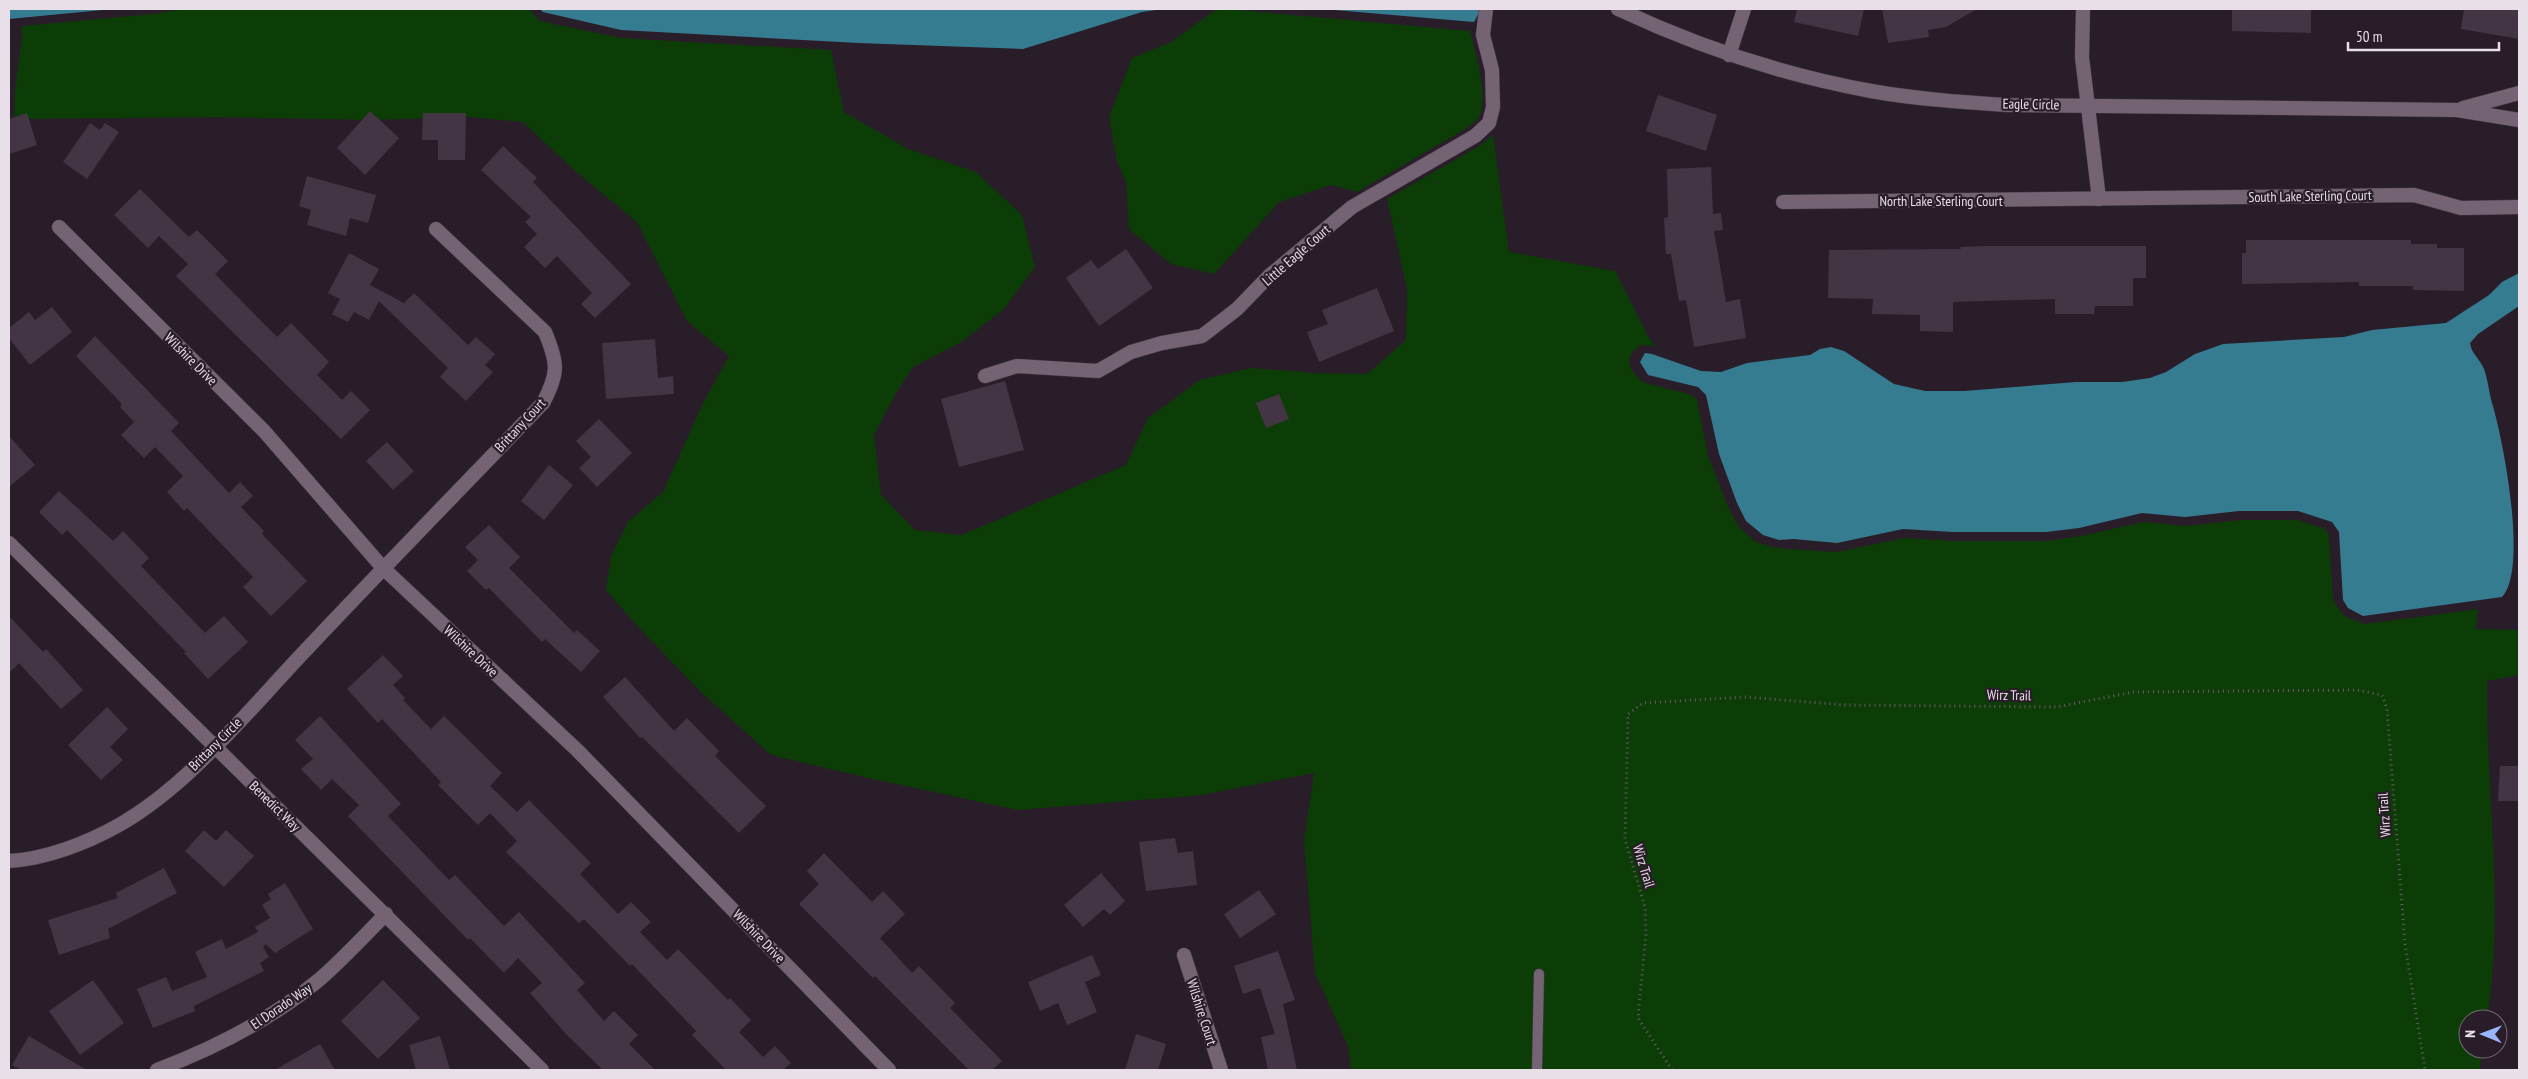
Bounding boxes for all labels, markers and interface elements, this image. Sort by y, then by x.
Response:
scale bar [2348,20,2499,52]
text: 50 m [2356,27,2382,46]
street label: Eagle Circle [2002,95,2060,113]
street label: South Lake Sterling Court [2248,186,2372,206]
street label: North Lake Sterling Court [1880,192,2003,210]
street label: Little Eagle Court [1258,220,1334,289]
street label: Wilshire Drive [161,329,221,389]
street label: Brittany Court [491,394,549,456]
street label: Wilshire Drive [440,621,502,681]
street label: Wirz Trail [1987,686,2032,704]
street label: Brittany Circle [185,713,246,774]
street label: Benedict Way [245,777,305,835]
street label: Wirz Trail [2373,791,2395,838]
street label: Wirz Trail [1629,842,1659,891]
street label: Wilshire Drive [729,905,789,967]
street label: Wilshire Court [1183,977,1221,1047]
street label: El Dorado Way [247,979,316,1033]
north arrow [2458,1009,2508,1059]
text: N [2461,1030,2479,1038]

